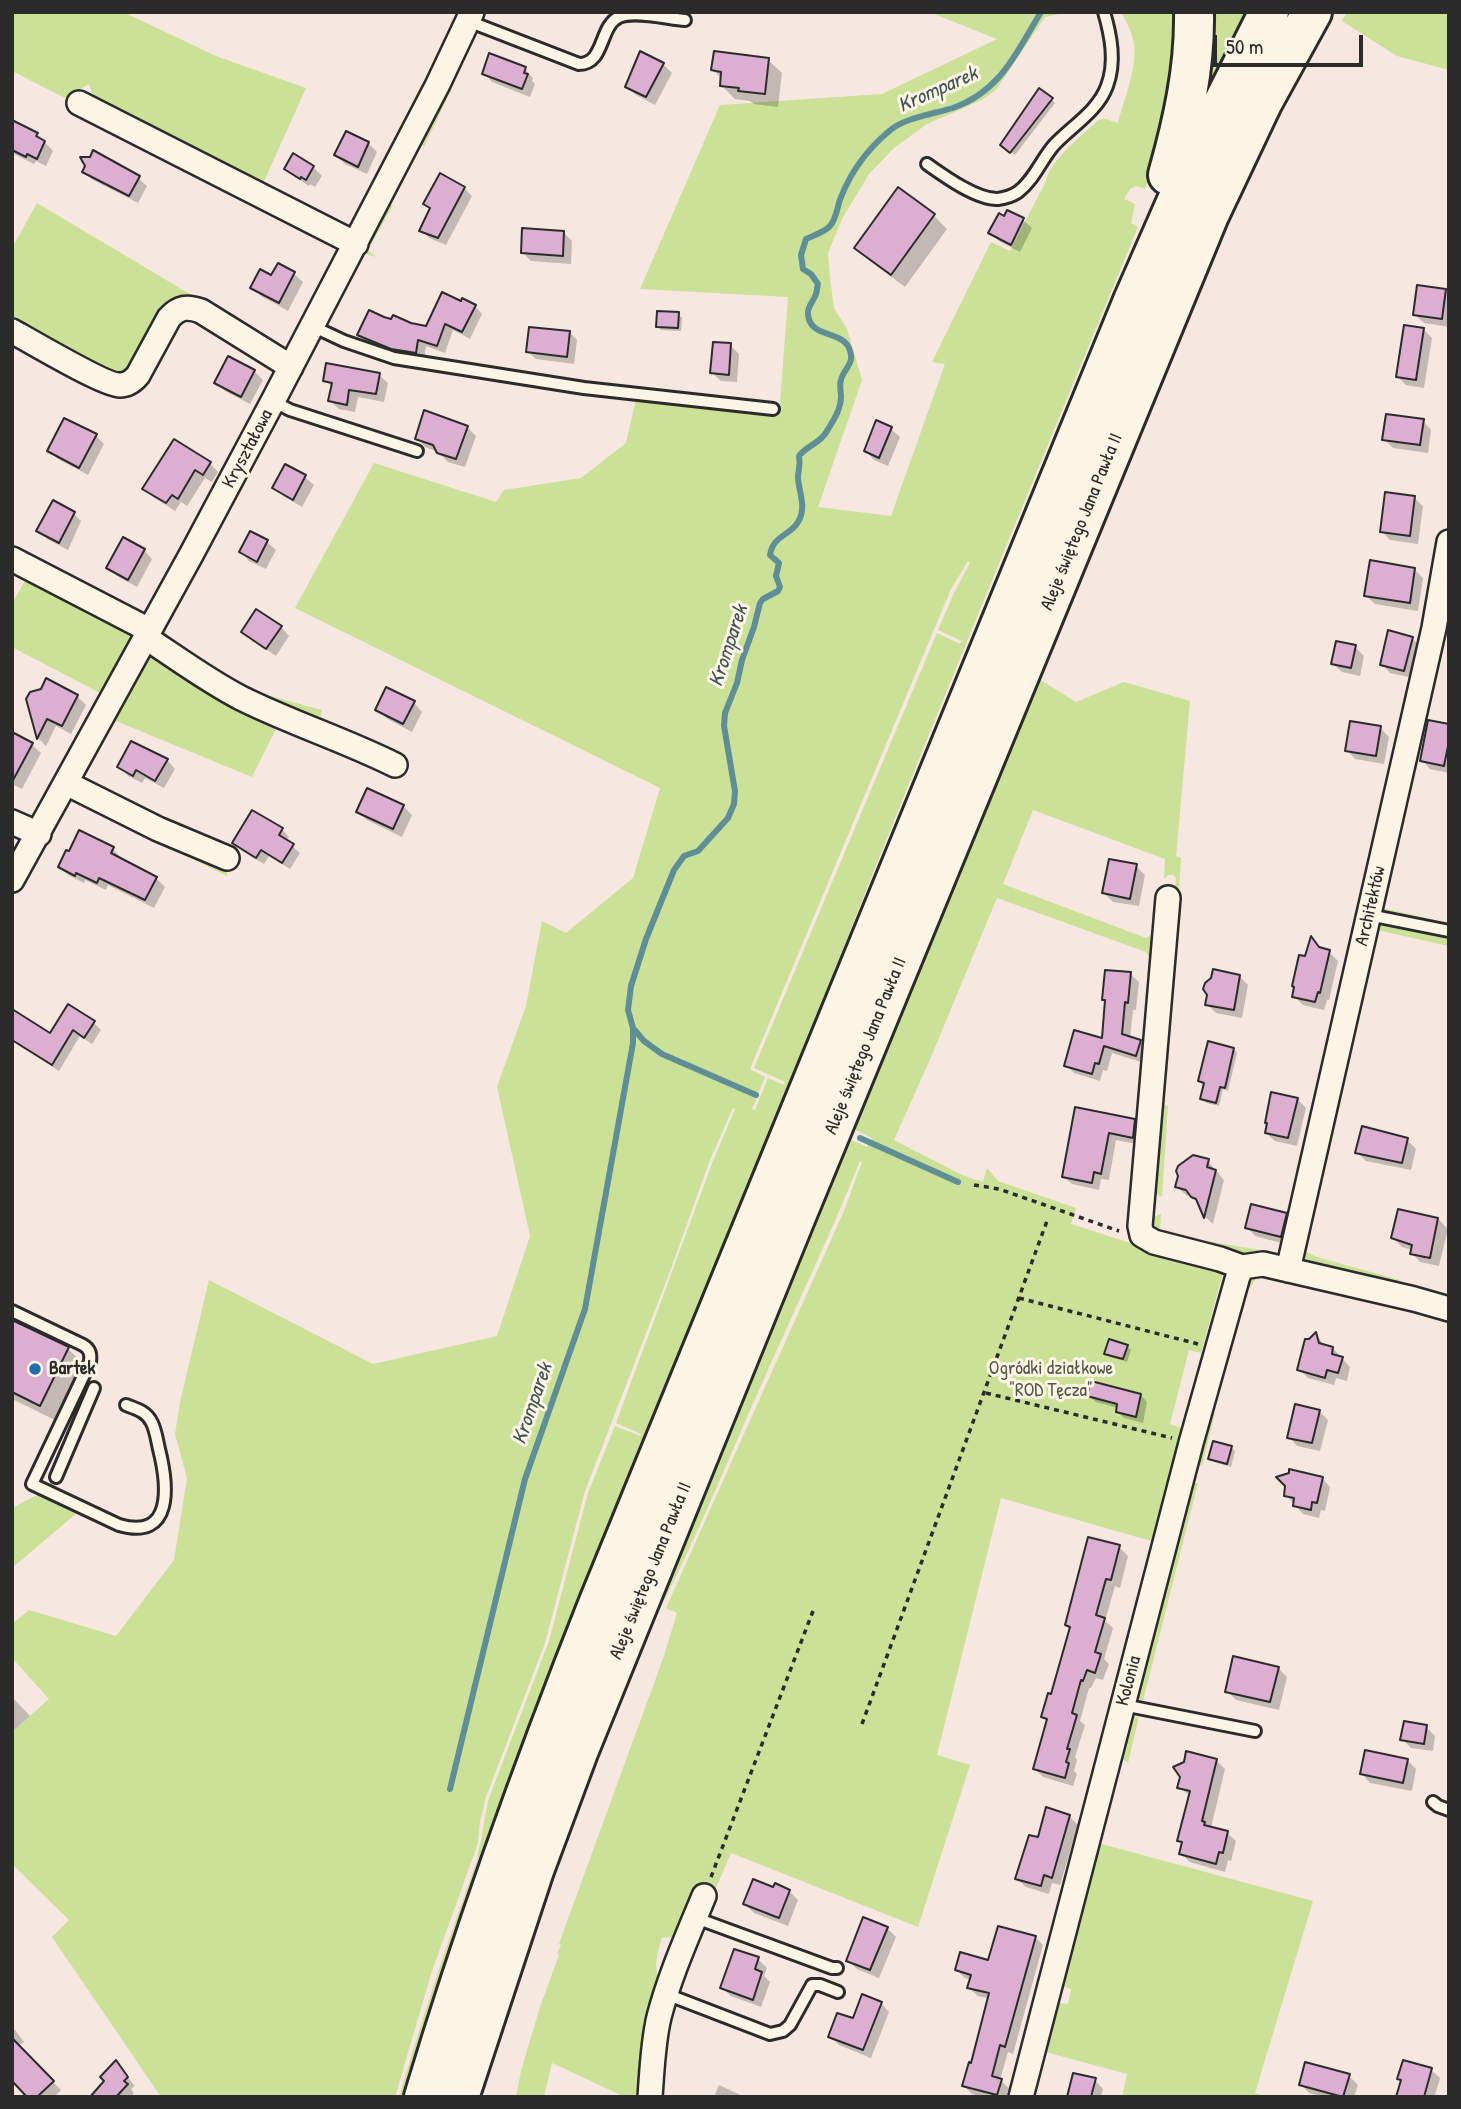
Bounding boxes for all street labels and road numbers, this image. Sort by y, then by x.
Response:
street label: Kryształowa [218,406,278,492]
street label: Aleje świętego Jana Pawła II [1036,430,1128,614]
street label: Architektów [1351,864,1391,948]
street label: Aleje świętego Jana Pawła II [820,954,912,1138]
street label: Aleje świętego Jana Pawła II [605,1479,697,1663]
street label: Kolonia [1111,1654,1147,1708]

